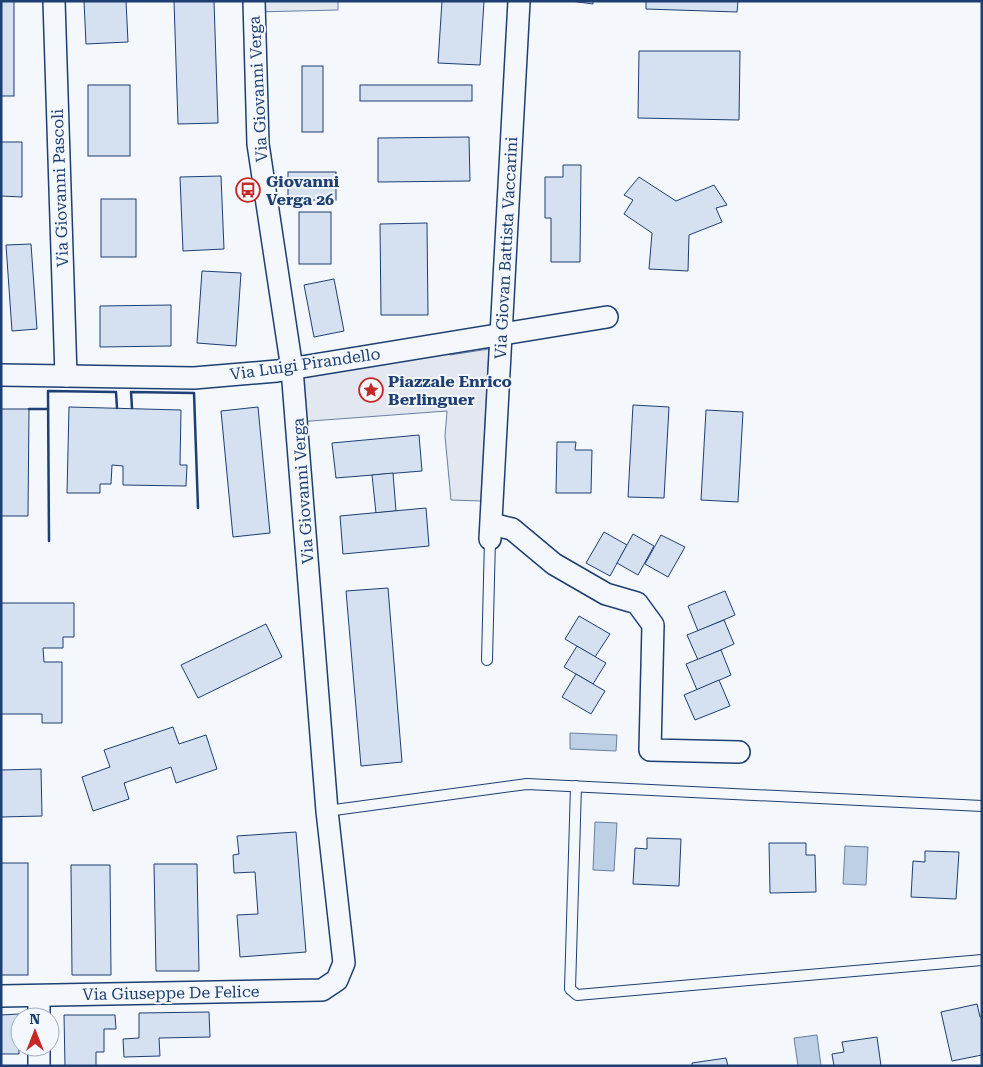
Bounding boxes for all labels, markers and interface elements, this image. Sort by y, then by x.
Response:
street label: Via Giovanni Verga [245,15,271,163]
street label: Via Giovanni Pascoli [48,109,72,267]
street label: Via Giovan Battista Vaccarini [491,136,521,360]
place label: Giovanni Verga 26 [266,172,340,209]
bus stop icon: Giovanni Verga 26 [235,177,261,203]
street label: Via Luigi Pirandello [229,344,382,384]
place label: Piazzale Enrico Berlinguer [388,372,512,409]
place icon: Piazzale Enrico Berlinguer [358,377,384,403]
street label: Via Giovanni Verga [288,417,318,565]
street label: Via Giuseppe De Felice [82,982,260,1004]
north arrow [10,1007,60,1057]
text: N [30,1011,41,1027]

